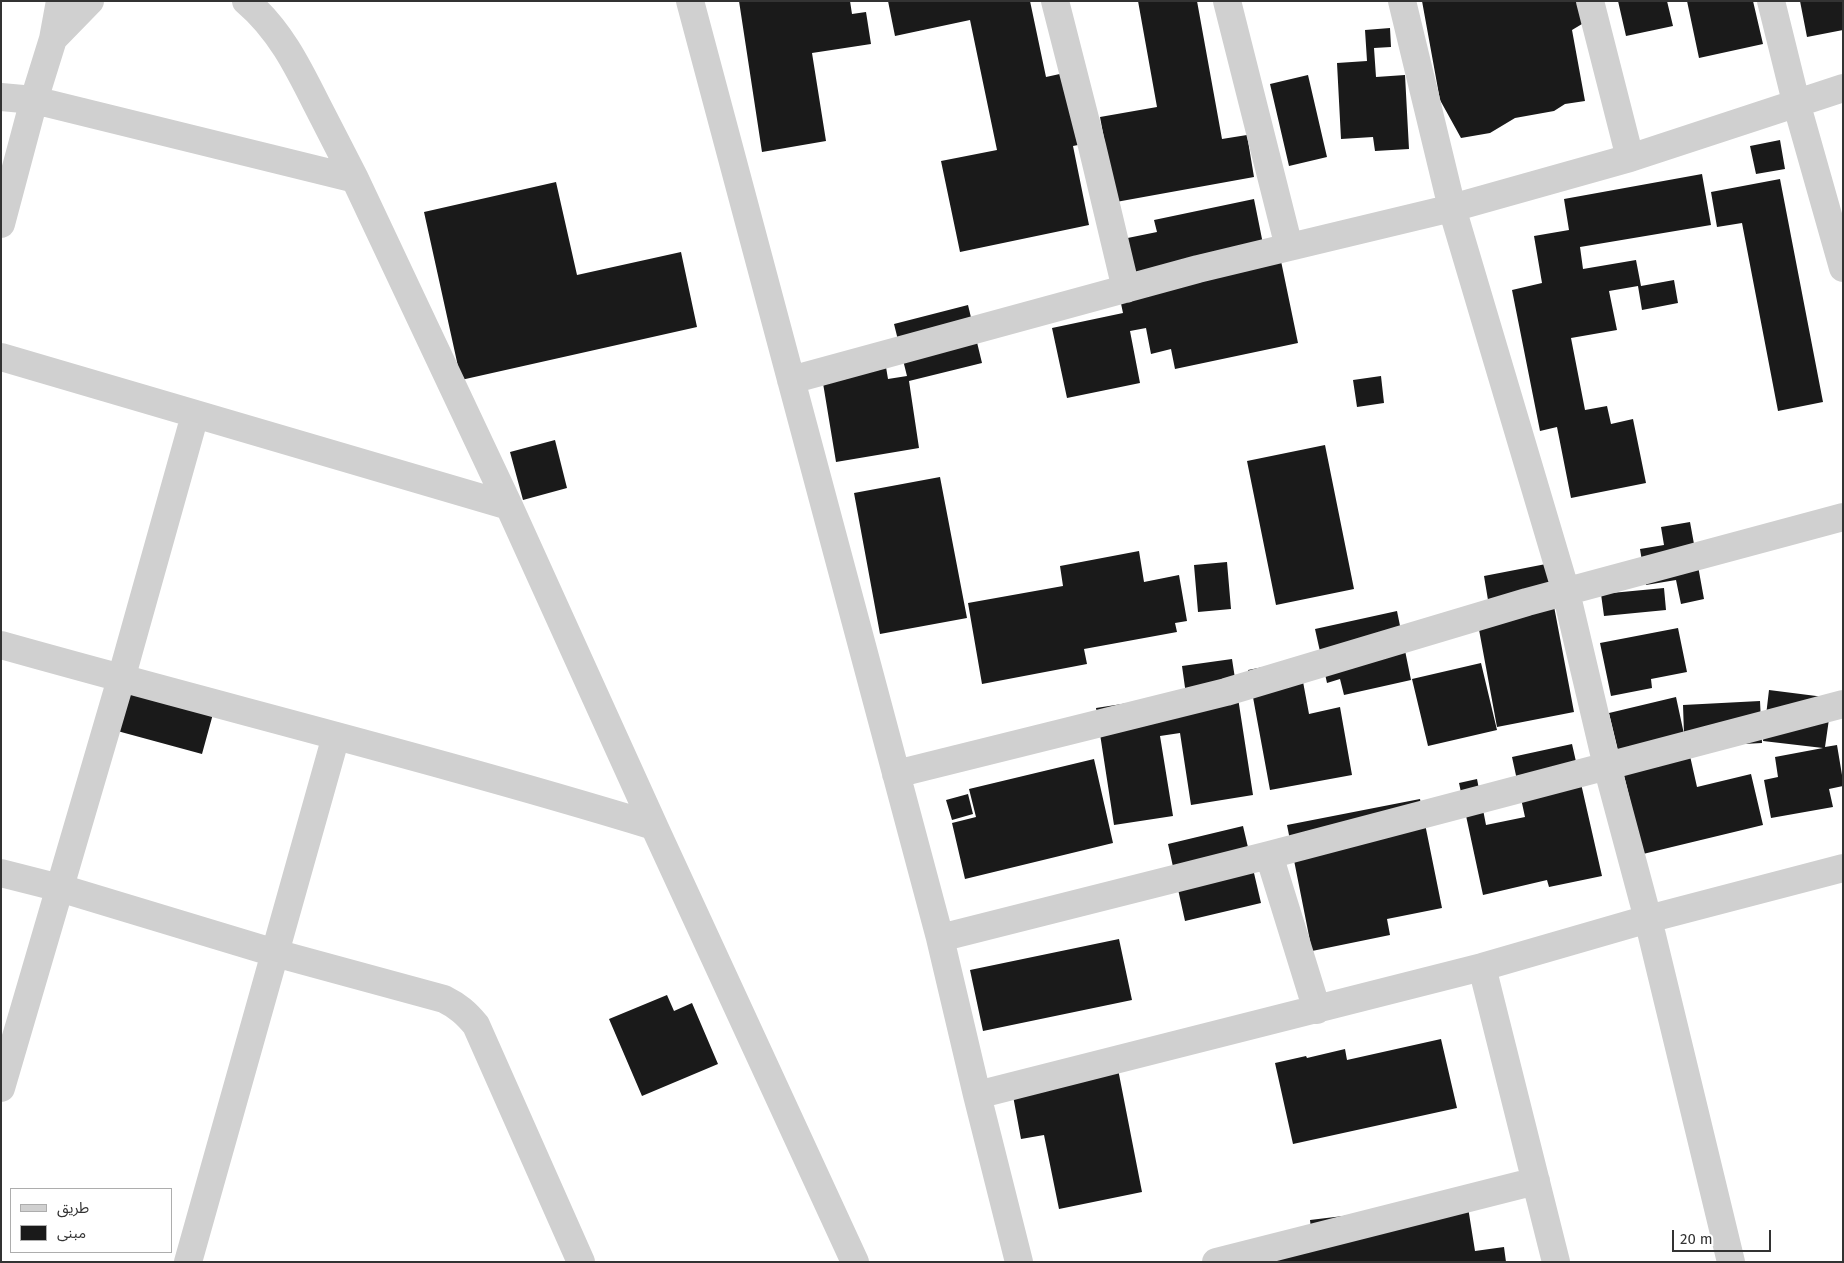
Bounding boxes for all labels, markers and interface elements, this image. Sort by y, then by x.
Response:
legend [10,1188,172,1253]
text: طريق [57,1199,89,1217]
scale bar [1674,1220,1773,1252]
text: مبنى [57,1224,86,1242]
text: 20 m [1680,1230,1713,1248]

